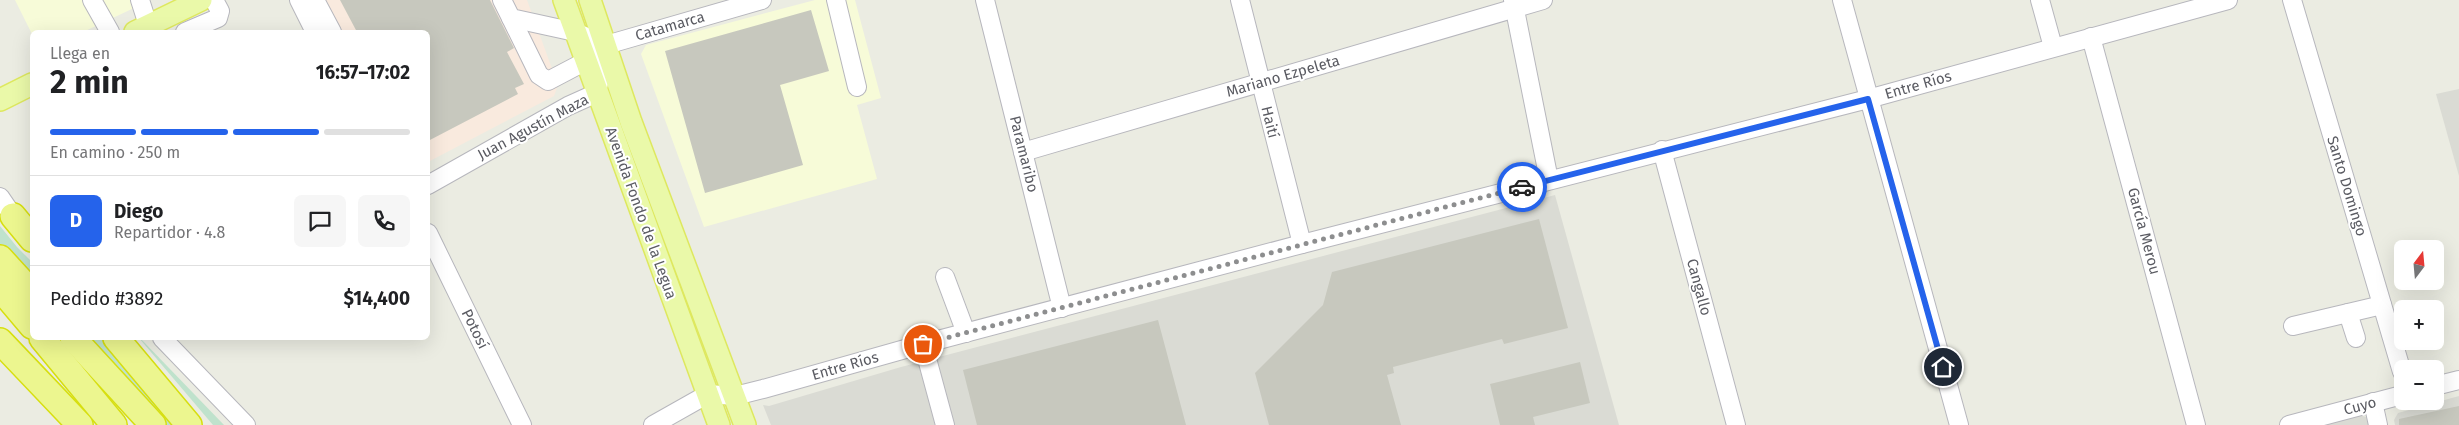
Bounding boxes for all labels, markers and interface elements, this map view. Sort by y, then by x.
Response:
street label: Catamarca [633,8,707,44]
text: Llega en [50,44,110,63]
street label: Mariano Ezpeleta [1224,51,1342,101]
text: 16:57–17:02 [316,61,410,84]
text: 2 min [50,63,129,101]
street label: Entre Ríos [1883,67,1953,103]
street label: Juan Agustín Maza [474,90,592,164]
street label: Haití [1257,104,1283,140]
street label: Paramaribo [1006,114,1042,194]
street label: Avenida Fondo de la Legua [601,125,681,301]
street label: Santo Domingo [2323,134,2371,238]
text: En camino · 250 m [50,143,180,162]
courier [1497,162,1547,212]
icon: car [1508,173,1536,201]
street label: García Merou [2124,186,2164,276]
button: chat [294,195,346,247]
button: phone [358,195,410,247]
text: Diego [114,200,163,223]
text: D [70,209,82,232]
text: Repartidor · 4.8 [114,223,225,242]
north arrow [2394,240,2444,290]
map controls [2394,240,2444,410]
street label: Cangallo [1683,257,1715,317]
text: Pedido #3892 [50,287,163,310]
text: $14,400 [344,287,410,310]
button: + [2394,300,2444,350]
street label: Potosí [458,306,492,352]
pin [902,323,944,365]
icon: bag [909,330,937,358]
pin [1922,346,1964,388]
street label: Entre Ríos [810,348,880,384]
icon: home [1929,353,1957,381]
button: − [2394,360,2444,410]
street label: Cuyo [2342,393,2378,419]

